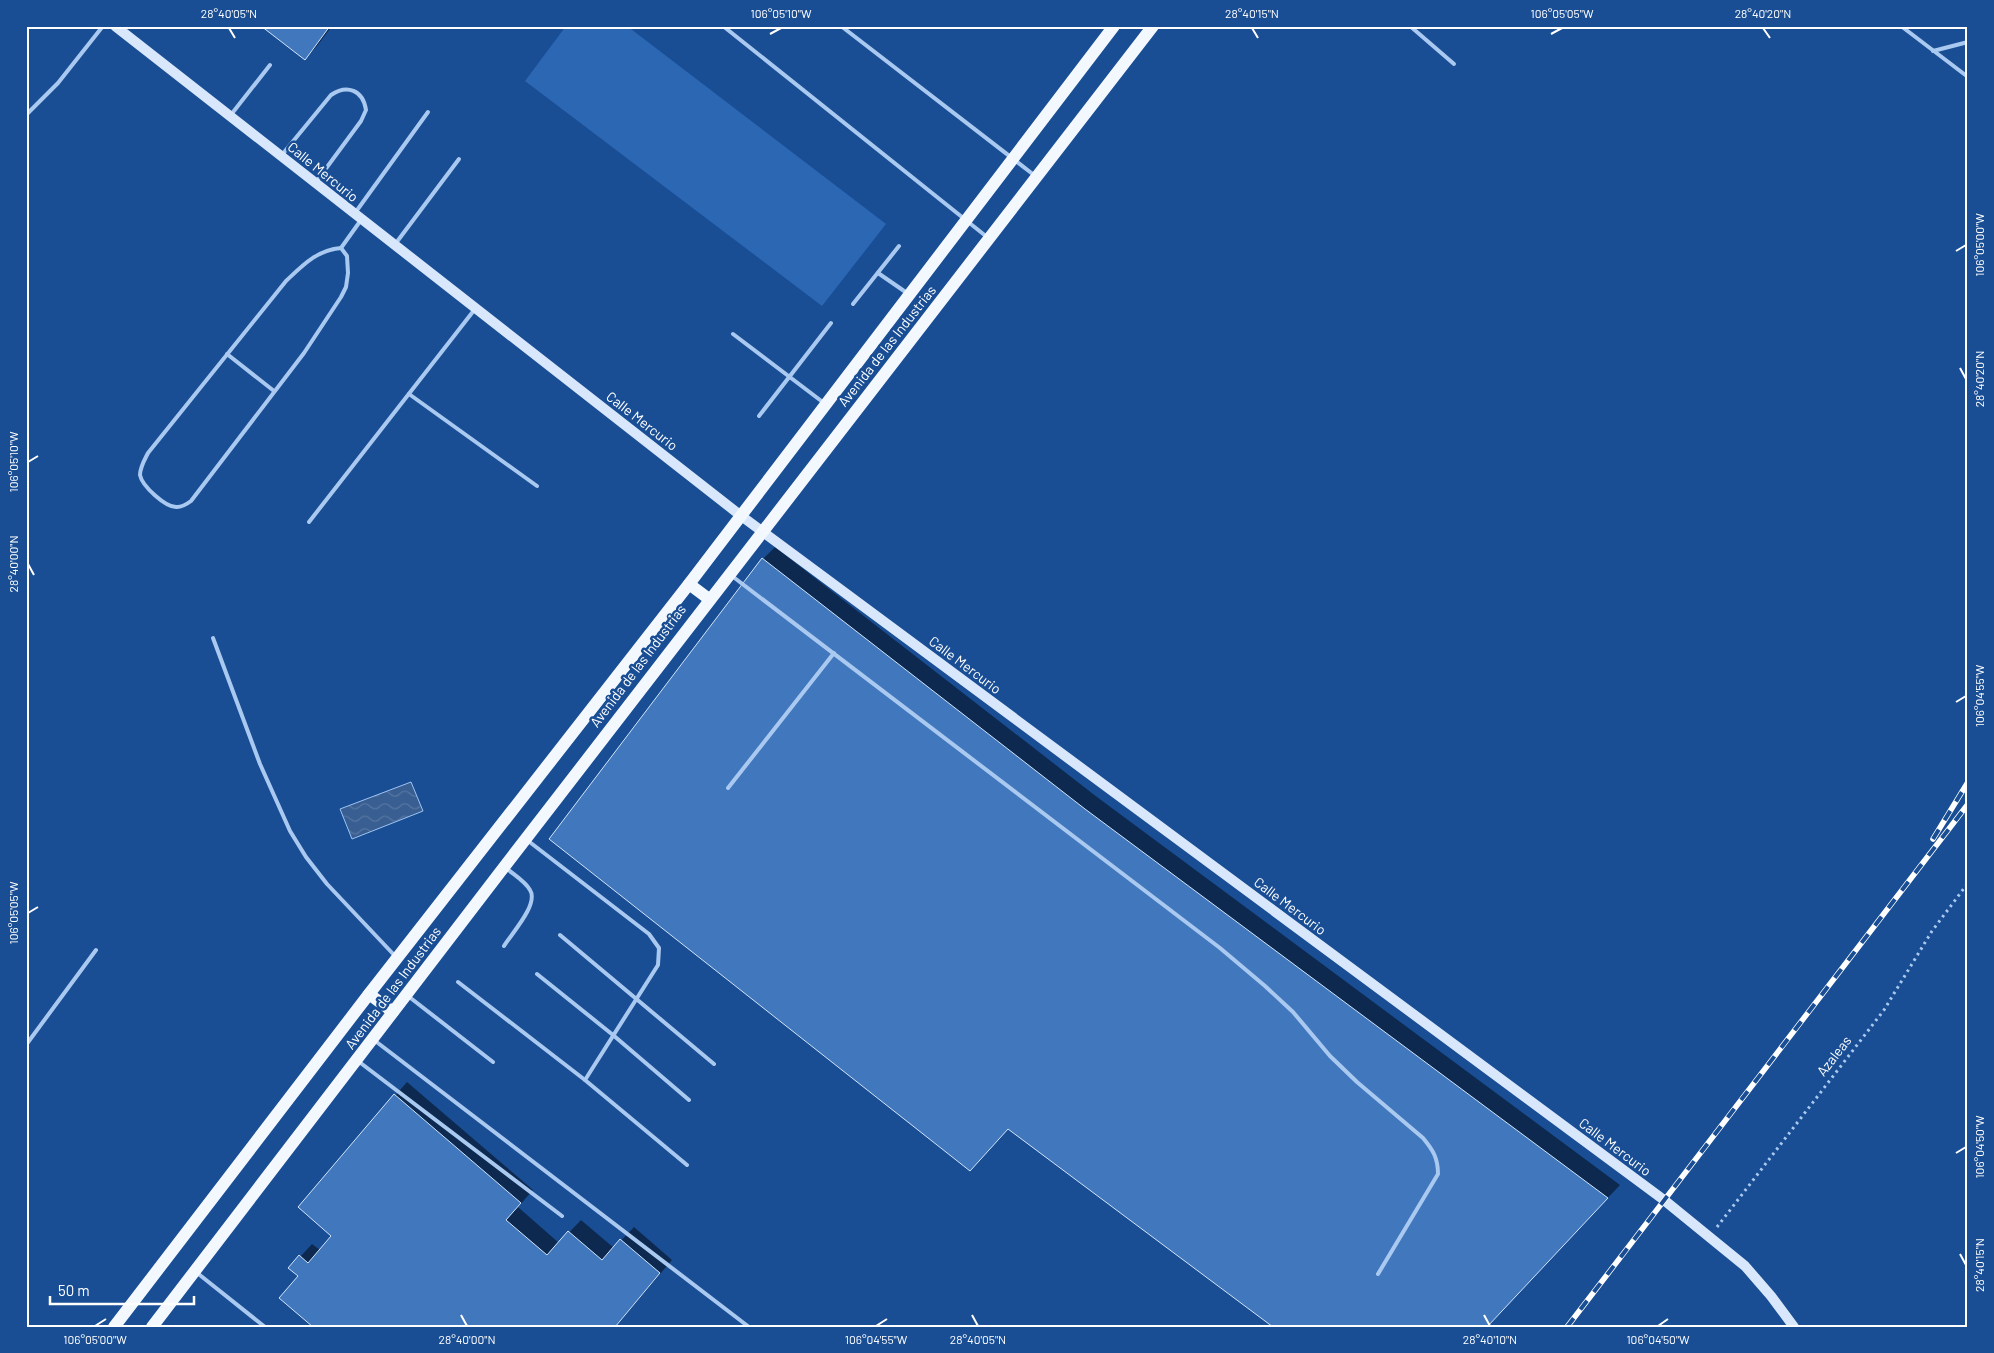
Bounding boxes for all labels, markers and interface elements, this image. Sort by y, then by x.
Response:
text: 28°40'05"N [201,6,257,20]
text: 106°05'10"W [751,6,812,20]
text: 28°40'15"N [1225,6,1279,20]
text: 106°05'05"W [1531,6,1594,20]
text: 28°40'20"N [1735,6,1791,20]
street label: Calle Mercurio [285,138,362,205]
text: 106°05'00"W [1972,213,1986,277]
street label: Avenida de las Industrias [834,282,939,410]
text: 28°40'20"N [1972,351,1986,407]
street label: Calle Mercurio [603,387,681,454]
text: 106°05'10"W [6,431,20,492]
text: 28°40'00"N [6,535,20,593]
street label: Avenida de las Industrias [586,601,689,730]
street label: Calle Mercurio [926,632,1005,697]
text: 106°04'55"W [1972,664,1986,727]
street label: Calle Mercurio [1251,873,1330,938]
text: 106°05'05"W [6,881,20,944]
street label: Avenida de las Industrias [341,923,444,1052]
street label: Azaleas [1813,1032,1855,1079]
street label: Calle Mercurio [1576,1114,1655,1179]
text: 106°04'50"W [1972,1115,1986,1179]
text: 28°40'15"N [1972,1238,1986,1292]
scale bar [50,1273,194,1305]
text: 50 m [58,1281,90,1299]
text: 106°05'00"W [63,1332,127,1346]
text: 28°40'00"N [438,1332,496,1346]
text: 106°04'55"W [845,1332,908,1346]
text: 28°40'05"N [950,1332,1006,1346]
text: 28°40'10"N [1463,1332,1517,1346]
text: 106°04'50"W [1626,1332,1690,1346]

